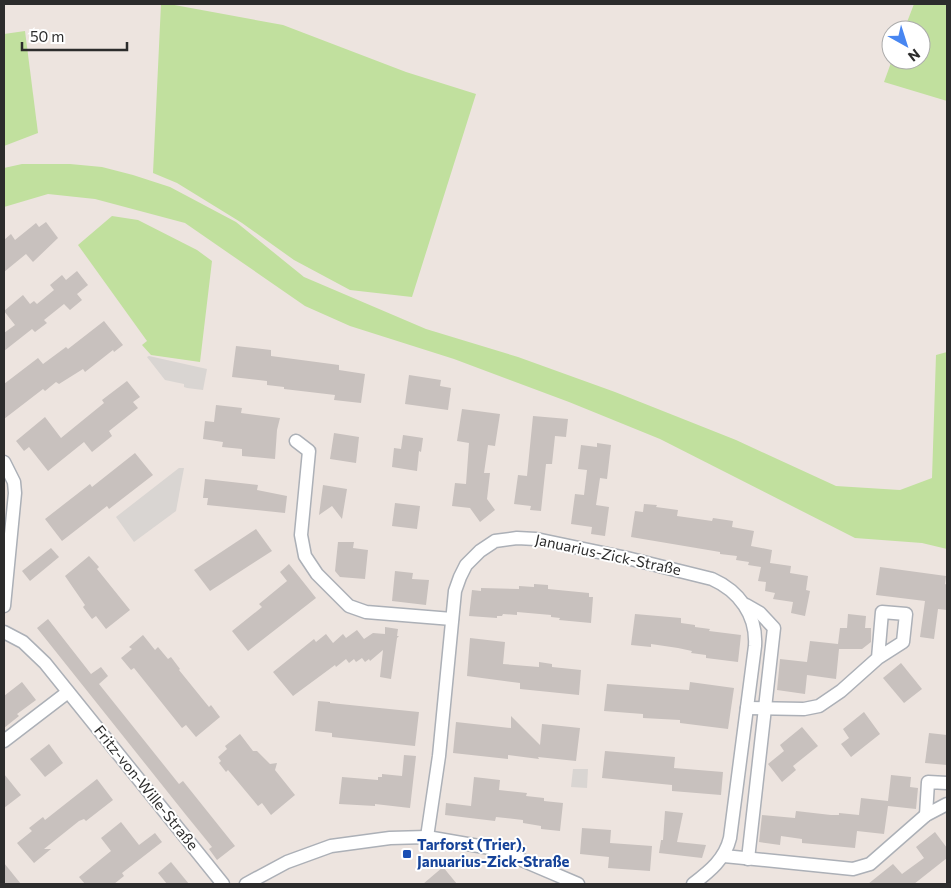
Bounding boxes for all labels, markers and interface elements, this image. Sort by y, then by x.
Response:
scale bar [22,20,128,52]
north arrow [881,20,931,70]
text: 50 m [30,27,64,45]
text: N [905,46,924,65]
street label: Januarius-Zick-Straße [534,530,683,578]
street label: Fritz-von-Wille-Straße [91,721,203,853]
place label: Tarforst (Trier), Januarius-Zick-Straße [417,835,570,870]
marker: Tarforst (Trier), Januarius-Zick-Straße [401,848,413,860]

